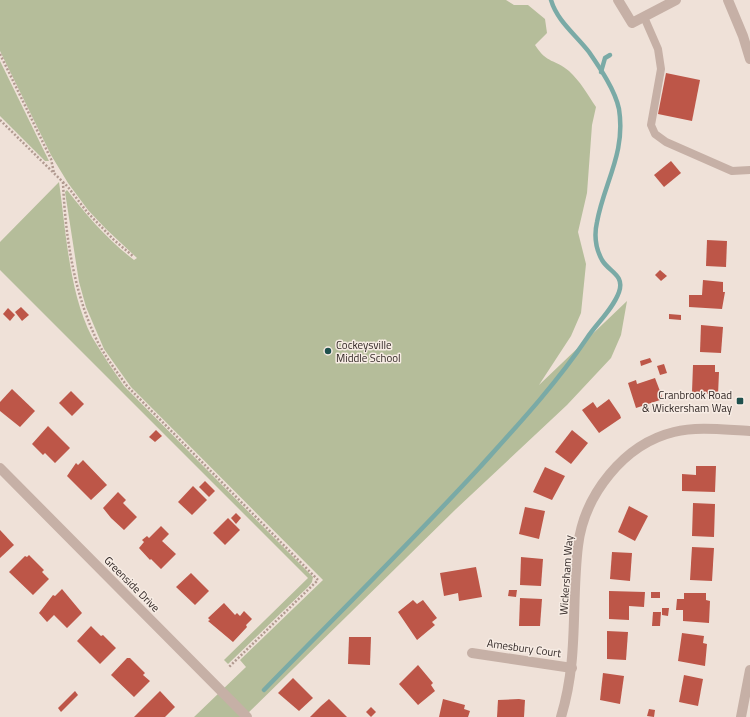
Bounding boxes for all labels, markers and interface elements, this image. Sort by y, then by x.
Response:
place label: Cockeysville Middle School [336,337,401,366]
marker: Cockeysville Middle School [323,346,333,356]
place label: Cranbrook Road & Wickersham Way [642,387,733,416]
marker: Cranbrook Road & Wickersham Way [735,396,745,406]
street label: Wickersham Way [555,534,577,615]
street label: Greenside Drive [101,553,164,616]
street label: Amesbury Court [486,635,562,661]

